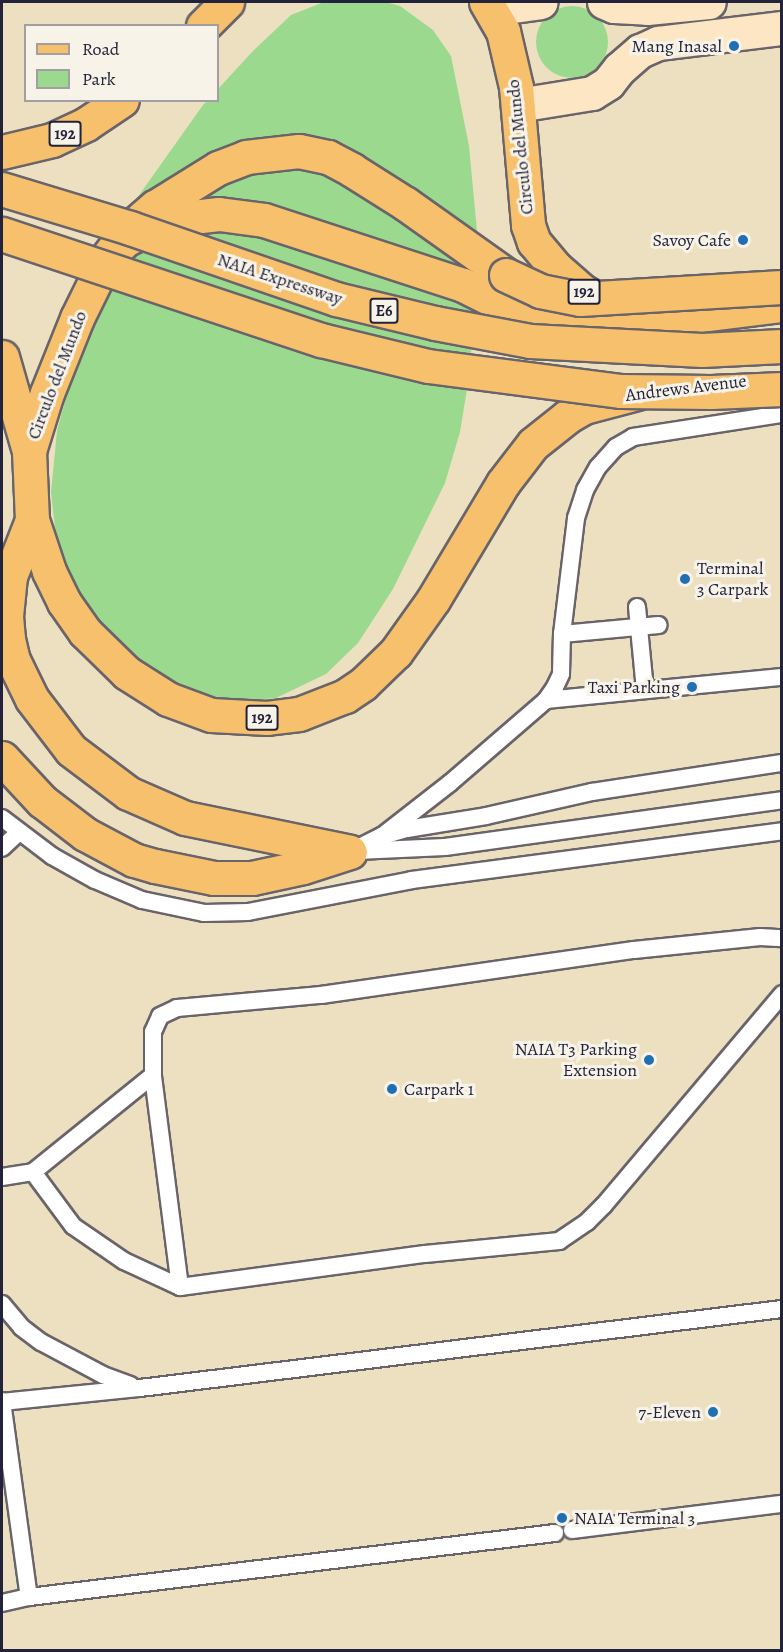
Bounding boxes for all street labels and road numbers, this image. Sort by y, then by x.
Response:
street label: Circulo del Mundo [502,78,538,216]
road number: 192 [48,121,82,147]
street label: NAIA Expressway [215,249,345,309]
road number: 192 [568,279,600,305]
road number: E6 [369,298,399,324]
street label: Circulo del Mundo [23,308,91,442]
street label: Andrews Avenue [624,370,748,406]
road number: 192 [246,705,278,731]

